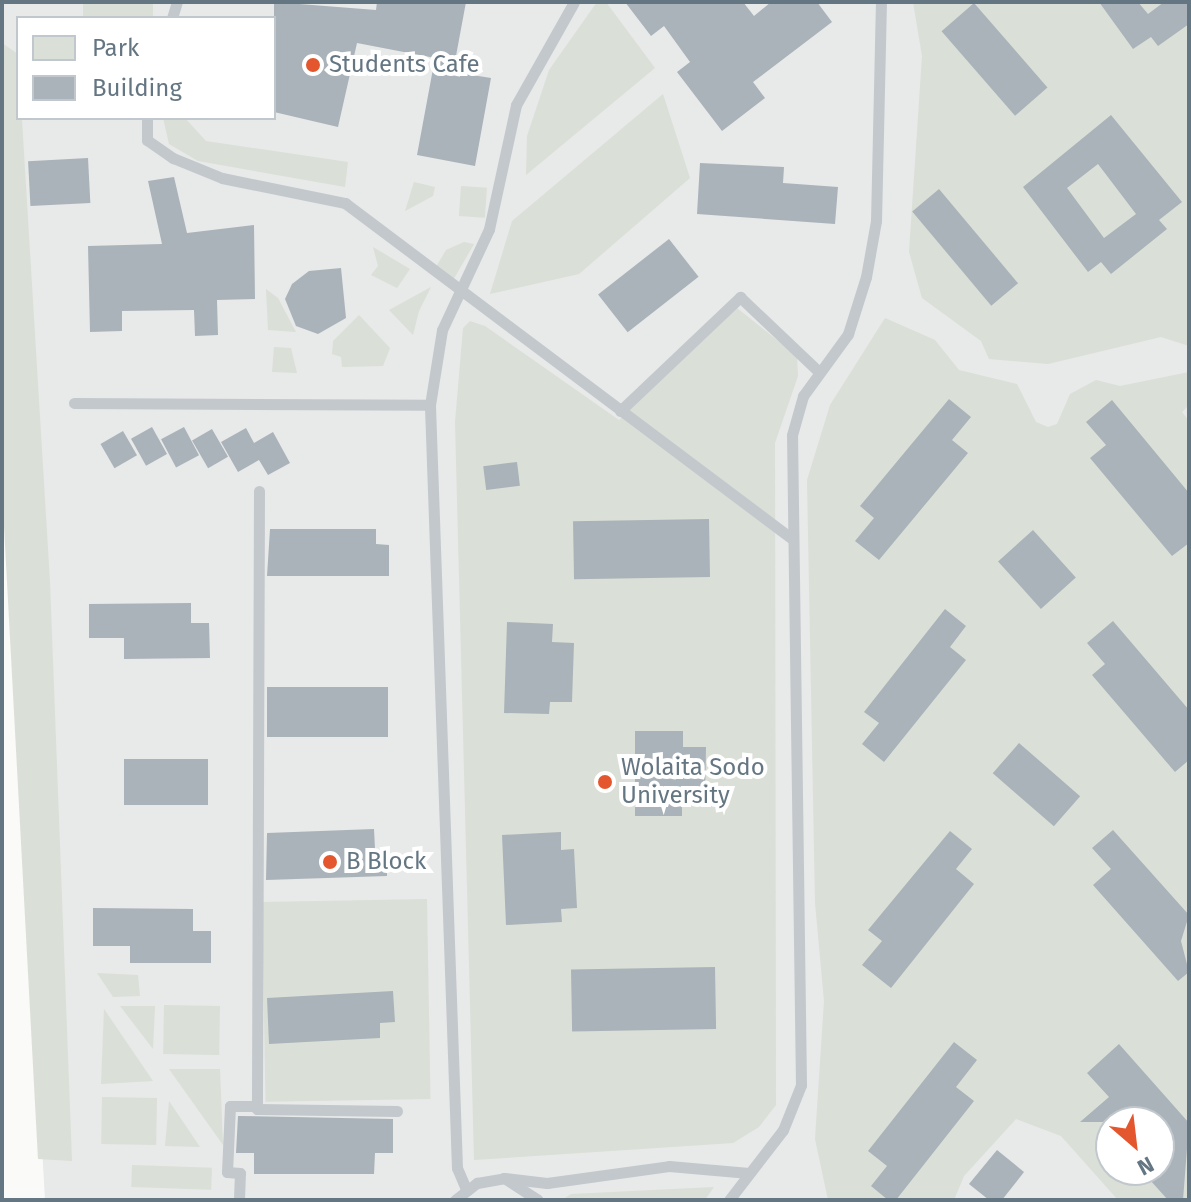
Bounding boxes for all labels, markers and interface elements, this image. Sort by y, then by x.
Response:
legend [16,16,276,120]
text: Park [92,34,139,62]
place label: Students Cafe [329,51,480,79]
marker: Students Cafe [304,56,322,74]
text: Building [92,74,182,102]
place label: Wolaita Sodo University [621,754,765,810]
marker: Wolaita Sodo University [596,773,614,791]
place label: B Block [346,848,426,876]
marker: B Block [321,853,339,871]
north arrow [1095,1106,1175,1186]
text: N [1133,1151,1158,1181]

